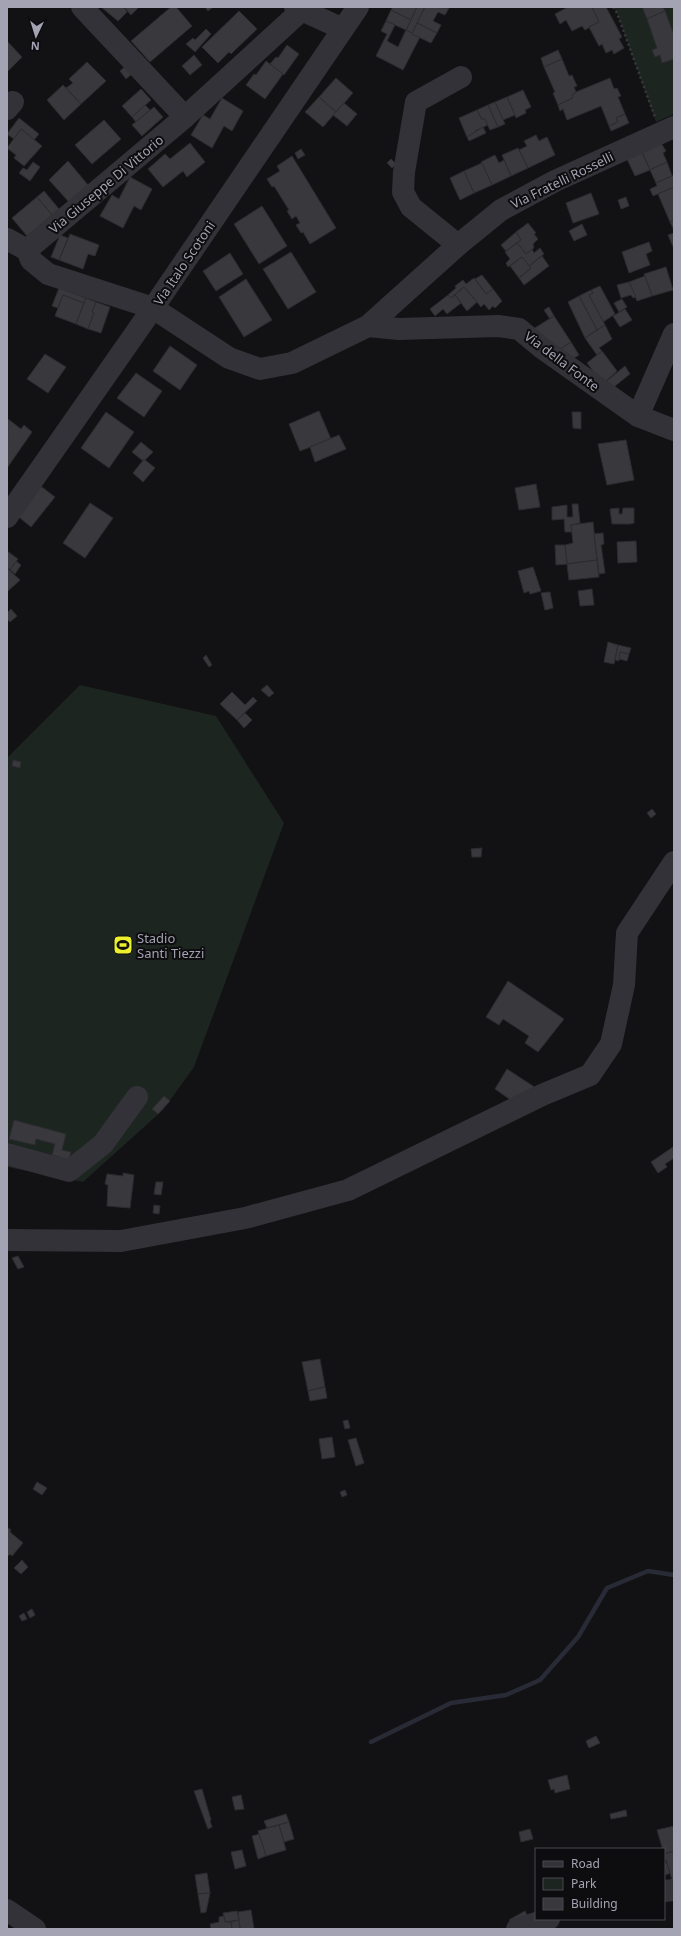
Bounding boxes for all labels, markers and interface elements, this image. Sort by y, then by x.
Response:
north arrow [16,16,56,56]
text: N [30,39,40,54]
street label: Via Giuseppe Di Vittorio [45,131,167,237]
street label: Via Fratelli Rosselli [508,147,616,213]
street label: Via Italo Scotoni [149,217,219,309]
street label: Via della Fonte [521,327,603,395]
place label: Stadio Santi Tiezzi [137,929,204,962]
sports icon: Stadio Santi Tiezzi [112,934,134,956]
legend [535,1848,665,1920]
text: Road [571,1855,600,1872]
text: Park [571,1875,597,1892]
text: Building [571,1895,618,1912]

